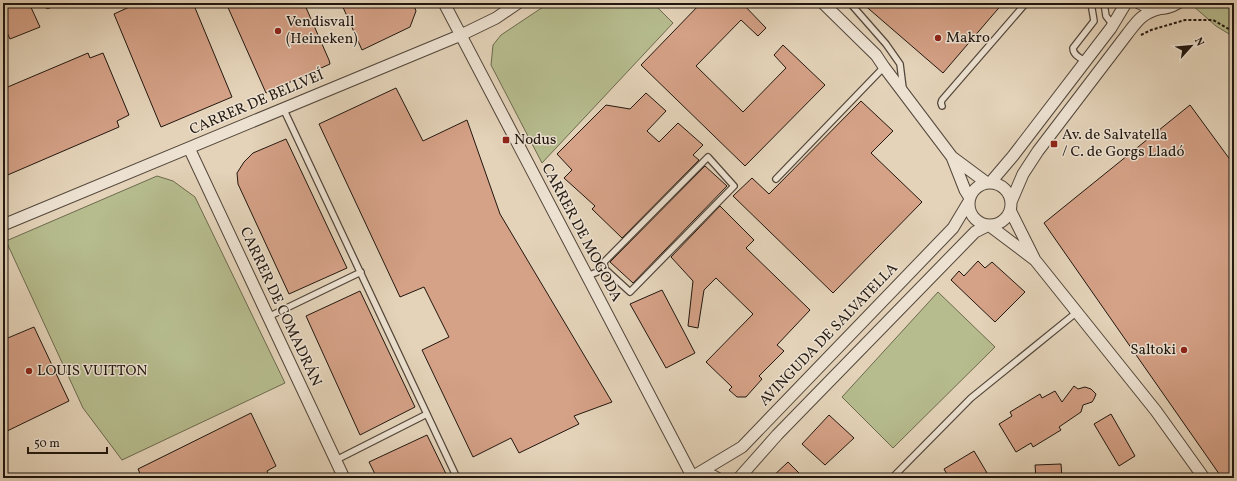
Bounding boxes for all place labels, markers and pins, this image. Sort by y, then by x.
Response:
place label: Vendisvall (Heineken) [286,12,358,50]
marker: Vendisvall (Heineken) [273,26,283,36]
place label: Makro [946,28,990,49]
marker: Makro [933,33,943,43]
place label: Av. de Salvatella / C. de Gorgs Lladó [1062,125,1185,163]
place label: Nodus [514,130,556,151]
marker: Nodus [501,135,511,145]
marker: Av. de Salvatella / C. de Gorgs Lladó [1049,139,1059,149]
place label: Saltoki [1130,340,1176,361]
marker: Saltoki [1179,345,1189,355]
place label: LOUIS VUITTON [37,361,147,382]
marker: LOUIS VUITTON [24,366,34,376]

